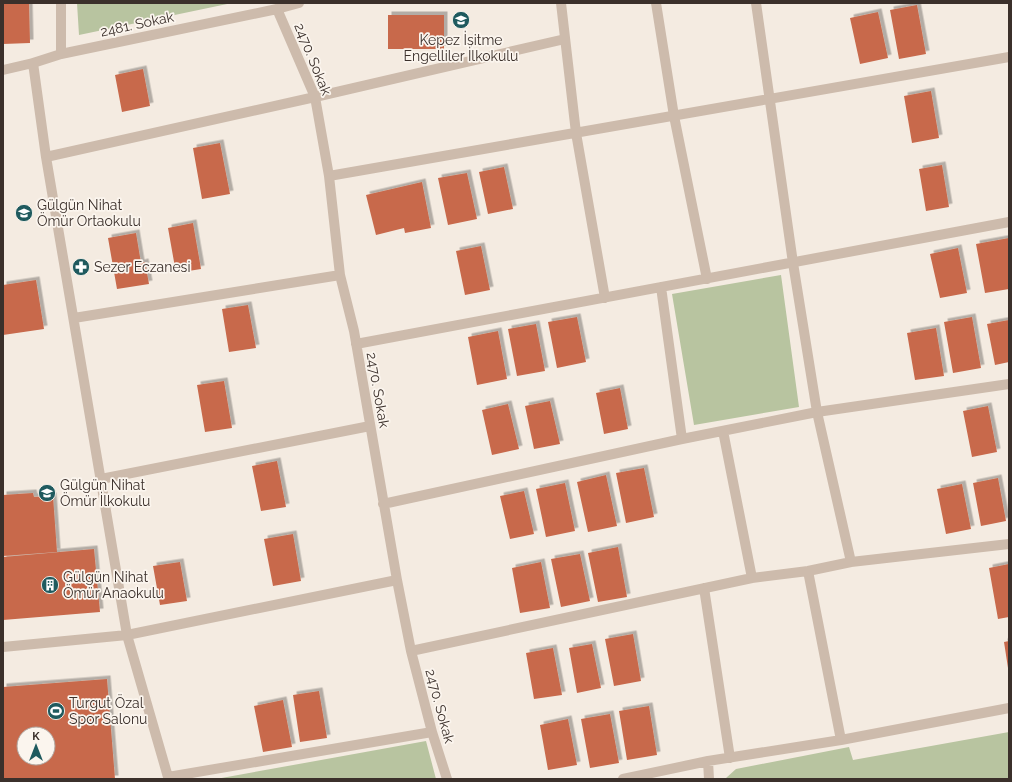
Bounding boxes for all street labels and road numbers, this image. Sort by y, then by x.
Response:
street label: 2481. Sokak [99,8,176,40]
street label: 2470. Sokak [291,21,335,98]
street label: 2470. Sokak [363,351,393,430]
street label: 2470. Sokak [422,667,458,746]

